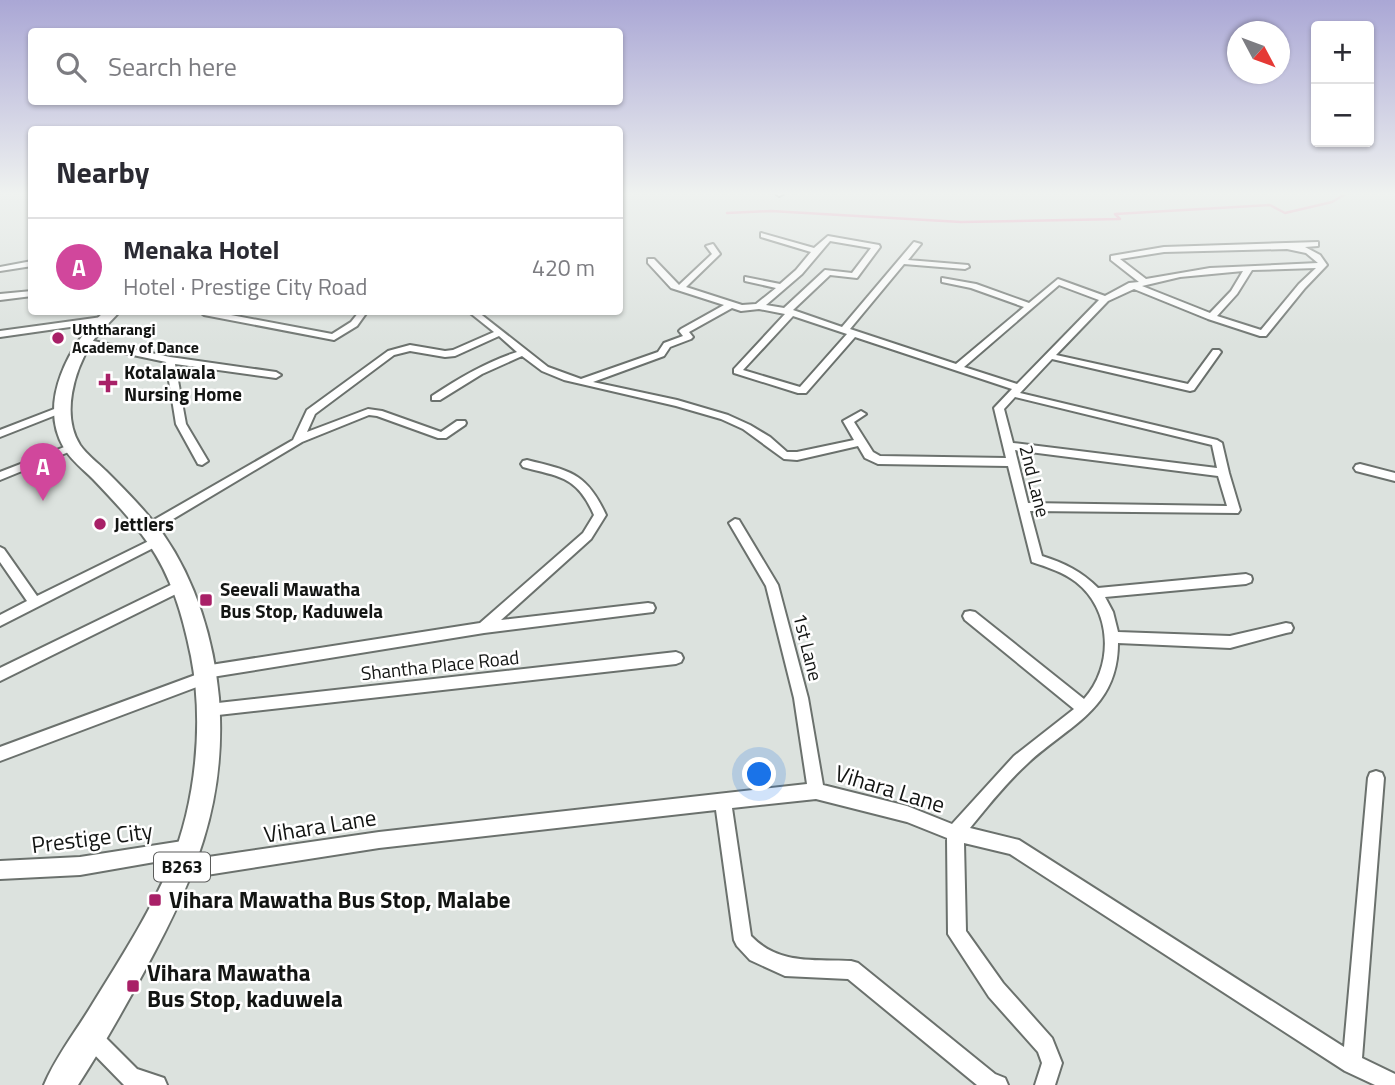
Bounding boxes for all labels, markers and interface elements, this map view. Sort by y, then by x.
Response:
north arrow [1227,21,1290,84]
map controls [1311,21,1374,147]
button: + [1311,21,1374,84]
search box [28,28,623,105]
text: Search here [108,47,237,86]
icon: search [52,48,90,86]
button: − [1311,84,1374,147]
text: Nearby [56,149,149,195]
text: Menaka Hotel [123,230,280,269]
text: A [72,250,86,285]
text: 420 m [532,250,595,285]
text: Hotel · Prestige City Road [123,269,367,304]
place label: Uththarangi Academy of Dance [72,317,199,359]
marker: Uththarangi Academy of Dance [50,330,66,346]
place label: Kotalawala Nursing Home [124,357,242,408]
marker: Kotalawala Nursing Home [98,373,118,393]
street label: 2nd Lane [1013,442,1058,520]
pin: A [20,443,66,501]
place label: Jettlers [114,509,174,538]
marker: Jettlers [92,516,108,532]
place label: Seevali Mawatha Bus Stop, Kaduwela [220,574,383,625]
marker: Seevali Mawatha Bus Stop, Kaduwela [198,592,214,608]
street label: 1st Lane [786,610,831,684]
street label: Shantha Place Road [359,642,521,687]
street label: Vihara Lane [831,755,949,822]
your location [742,757,776,791]
street label: Vihara Lane [261,799,379,852]
street label: Prestige City [29,813,155,862]
road number: B263 [154,852,210,882]
place label: Vihara Mawatha Bus Stop, Malabe [169,882,510,917]
marker: Vihara Mawatha Bus Stop, Malabe [147,892,163,908]
place label: Vihara Mawatha Bus Stop, kaduwela [147,955,343,1016]
marker: Vihara Mawatha Bus Stop, kaduwela [125,978,141,994]

